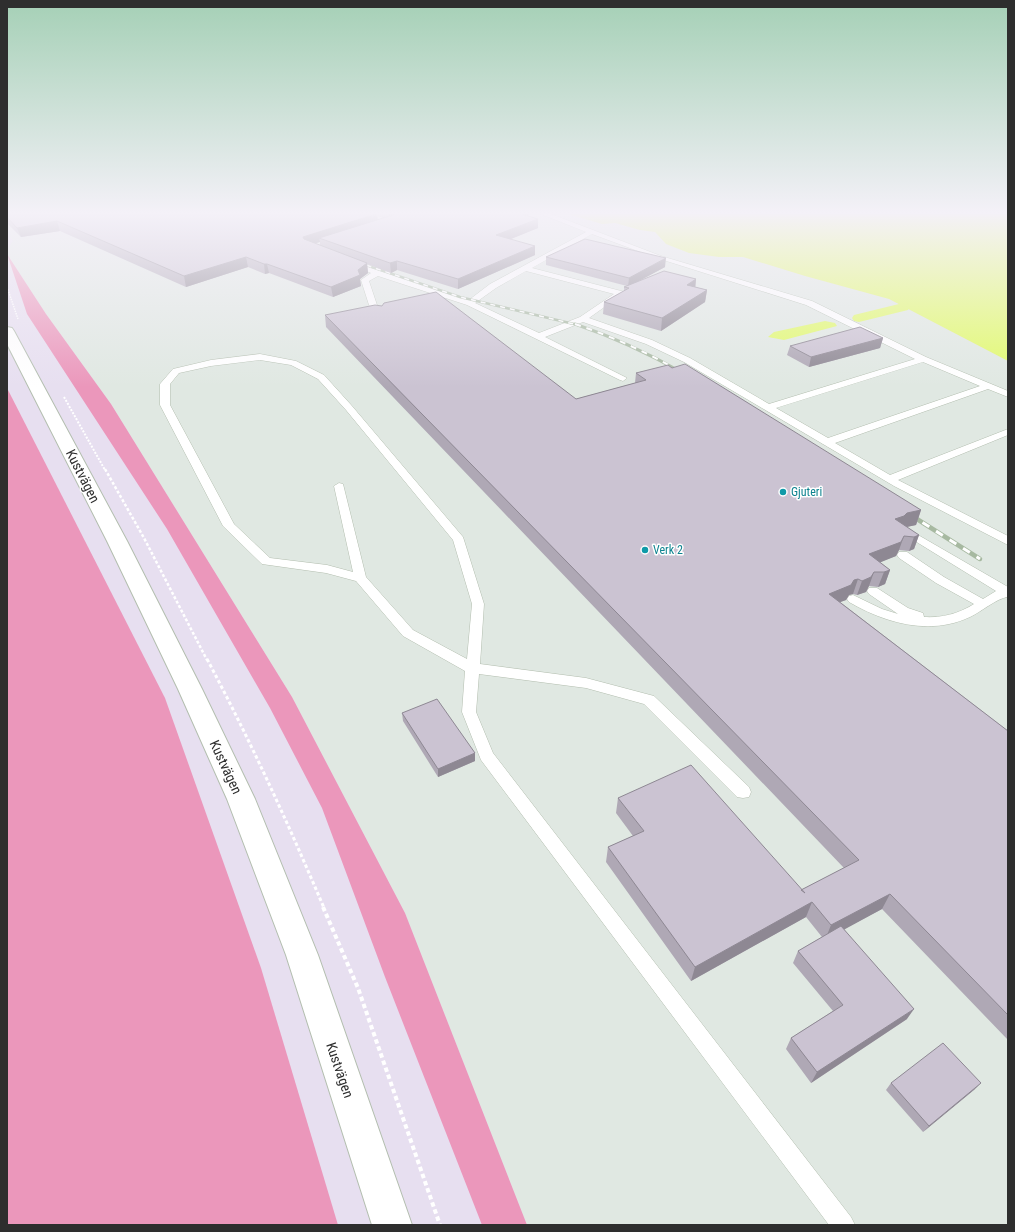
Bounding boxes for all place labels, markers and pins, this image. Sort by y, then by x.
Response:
place label: Gjuteri [791,485,822,499]
marker: Gjuteri [778,487,788,497]
place label: Verk 2 [653,543,683,557]
marker: Verk 2 [640,545,650,555]

